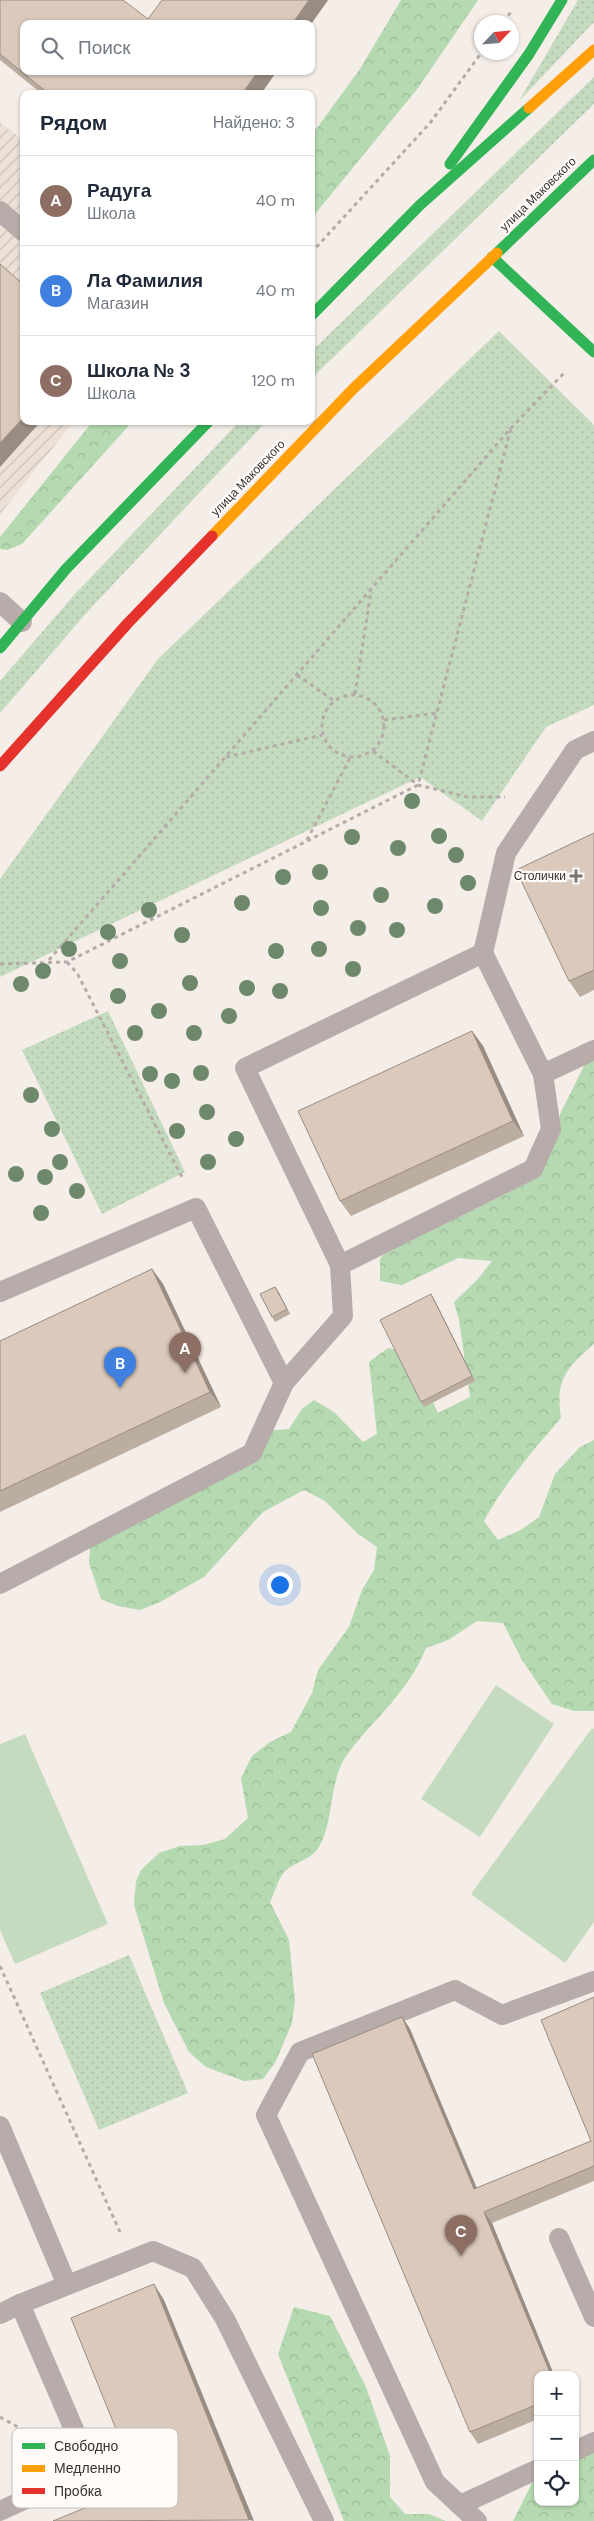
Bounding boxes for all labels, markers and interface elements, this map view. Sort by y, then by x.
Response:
north arrow [474,15,519,60]
search box [20,20,315,75]
icon: search [38,34,66,62]
text: Поиск [78,35,131,60]
text: Рядом [40,109,107,137]
text: Найдено: 3 [213,112,295,133]
street label: улица Маковского [496,153,580,235]
text: Радуга [87,178,151,203]
text: A [50,190,62,211]
text: 40 m [256,190,295,211]
text: Школа [87,203,136,224]
text: Ла Фамилия [87,268,203,293]
text: B [51,280,61,301]
text: 40 m [256,280,295,301]
text: Магазин [87,293,149,314]
text: Школа № 3 [87,358,191,383]
text: C [50,370,62,391]
text: 120 m [251,370,295,391]
text: Школа [87,383,136,404]
street label: улица Маковского [207,436,289,520]
place label: Столички [514,868,566,884]
marker: Столички [570,870,582,882]
pin: A [169,1332,201,1373]
pin: B [104,1347,136,1388]
your location [267,1572,293,1598]
pin: C [445,2215,477,2256]
map controls [534,2371,579,2506]
button: + [534,2371,579,2416]
button: − [534,2416,579,2461]
legend [12,2428,178,2508]
text: Свободно [54,2437,119,2455]
text: Медленно [54,2459,121,2477]
button: locate [534,2461,579,2506]
text: Пробка [54,2482,102,2500]

